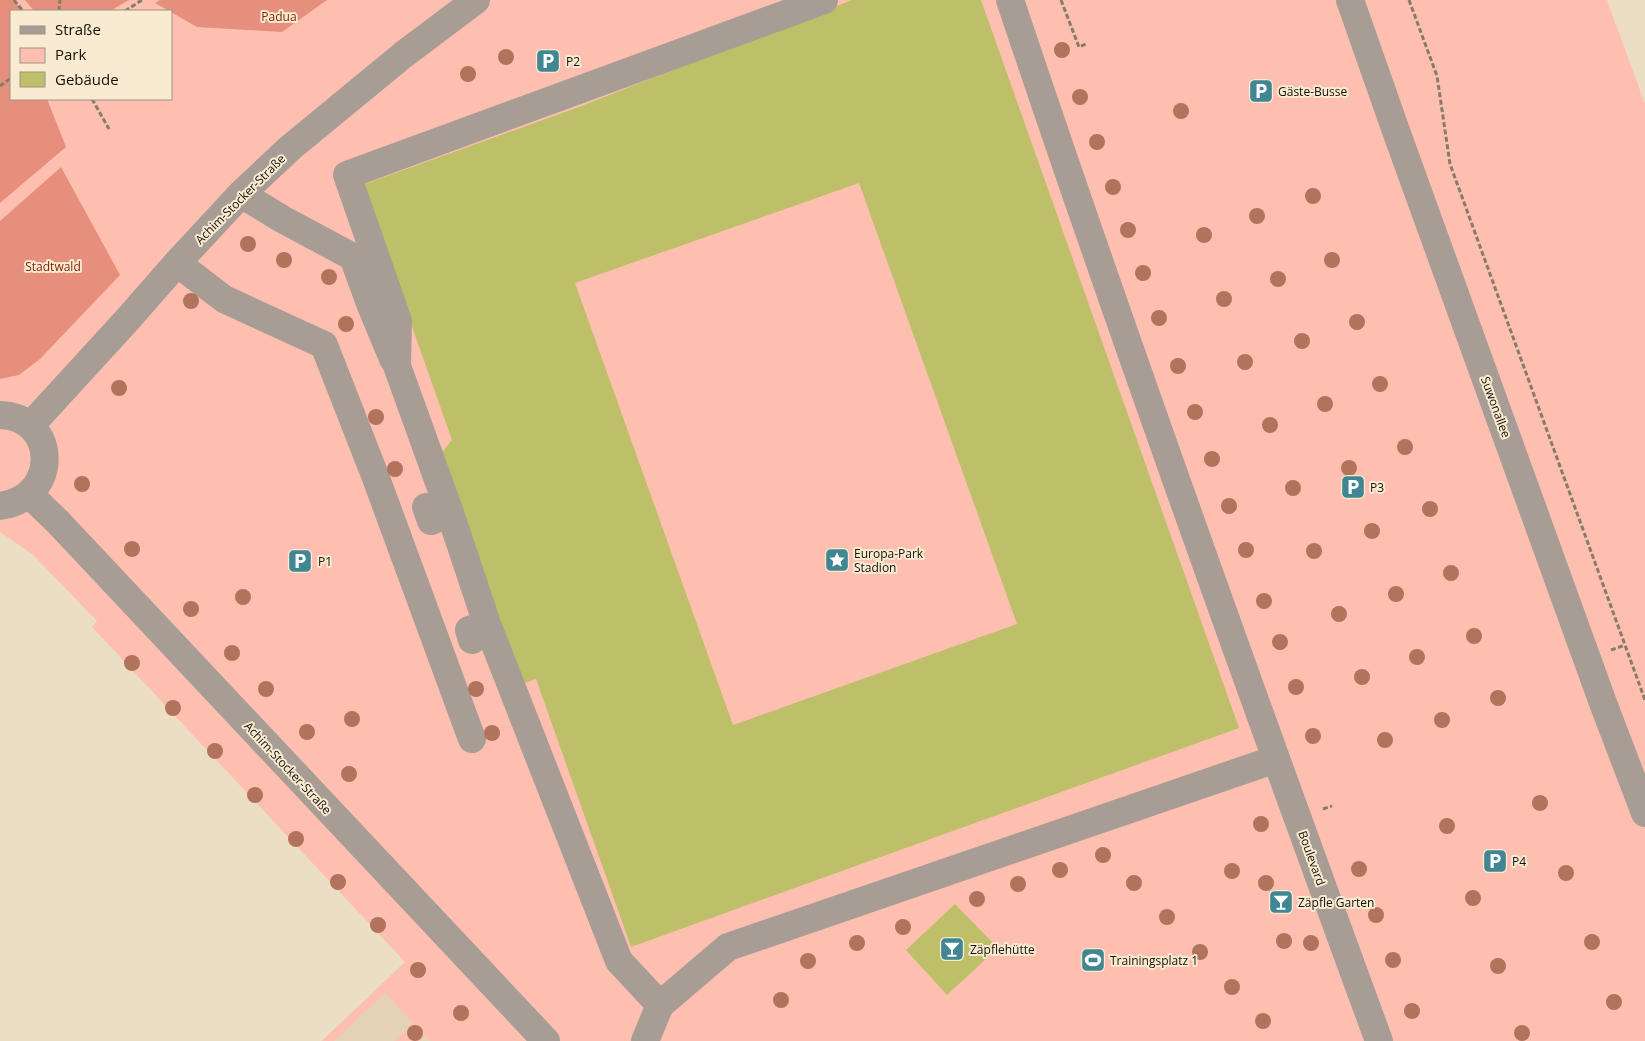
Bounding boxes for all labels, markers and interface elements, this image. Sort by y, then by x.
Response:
park label: Padua [261,8,297,25]
legend [10,10,172,100]
text: Straße [55,19,101,39]
text: Park [55,44,86,64]
parking icon: P2 [535,48,561,74]
place label: P2 [566,53,580,70]
text: Gebäude [55,69,119,89]
parking icon: Gäste-Busse [1248,78,1274,104]
place label: Gäste-Busse [1278,83,1348,100]
street label: Achim-Stocker-Straße [191,150,289,248]
park label: Stadtwald [25,258,81,275]
street label: Suwonallee [1477,374,1515,440]
parking icon: P3 [1340,474,1366,500]
place label: P3 [1370,479,1384,496]
place label: Europa-Park Stadion [854,545,924,576]
place icon: Europa-Park Stadion [824,547,850,573]
parking icon: P1 [287,548,313,574]
place label: P1 [318,553,332,570]
street label: Achim-Stocker-Straße [241,718,336,818]
street label: Boulevard [1294,828,1330,888]
parking icon: P4 [1482,848,1508,874]
place label: P4 [1512,853,1526,870]
bar icon: Zäpfle Garten [1268,889,1294,915]
place label: Zäpfle Garten [1298,894,1374,911]
bar icon: Zäpflehütte [939,936,965,962]
place label: Zäpflehütte [970,941,1035,958]
sports icon: Trainingsplatz 1 [1080,947,1106,973]
place label: Trainingsplatz 1 [1110,952,1198,969]

